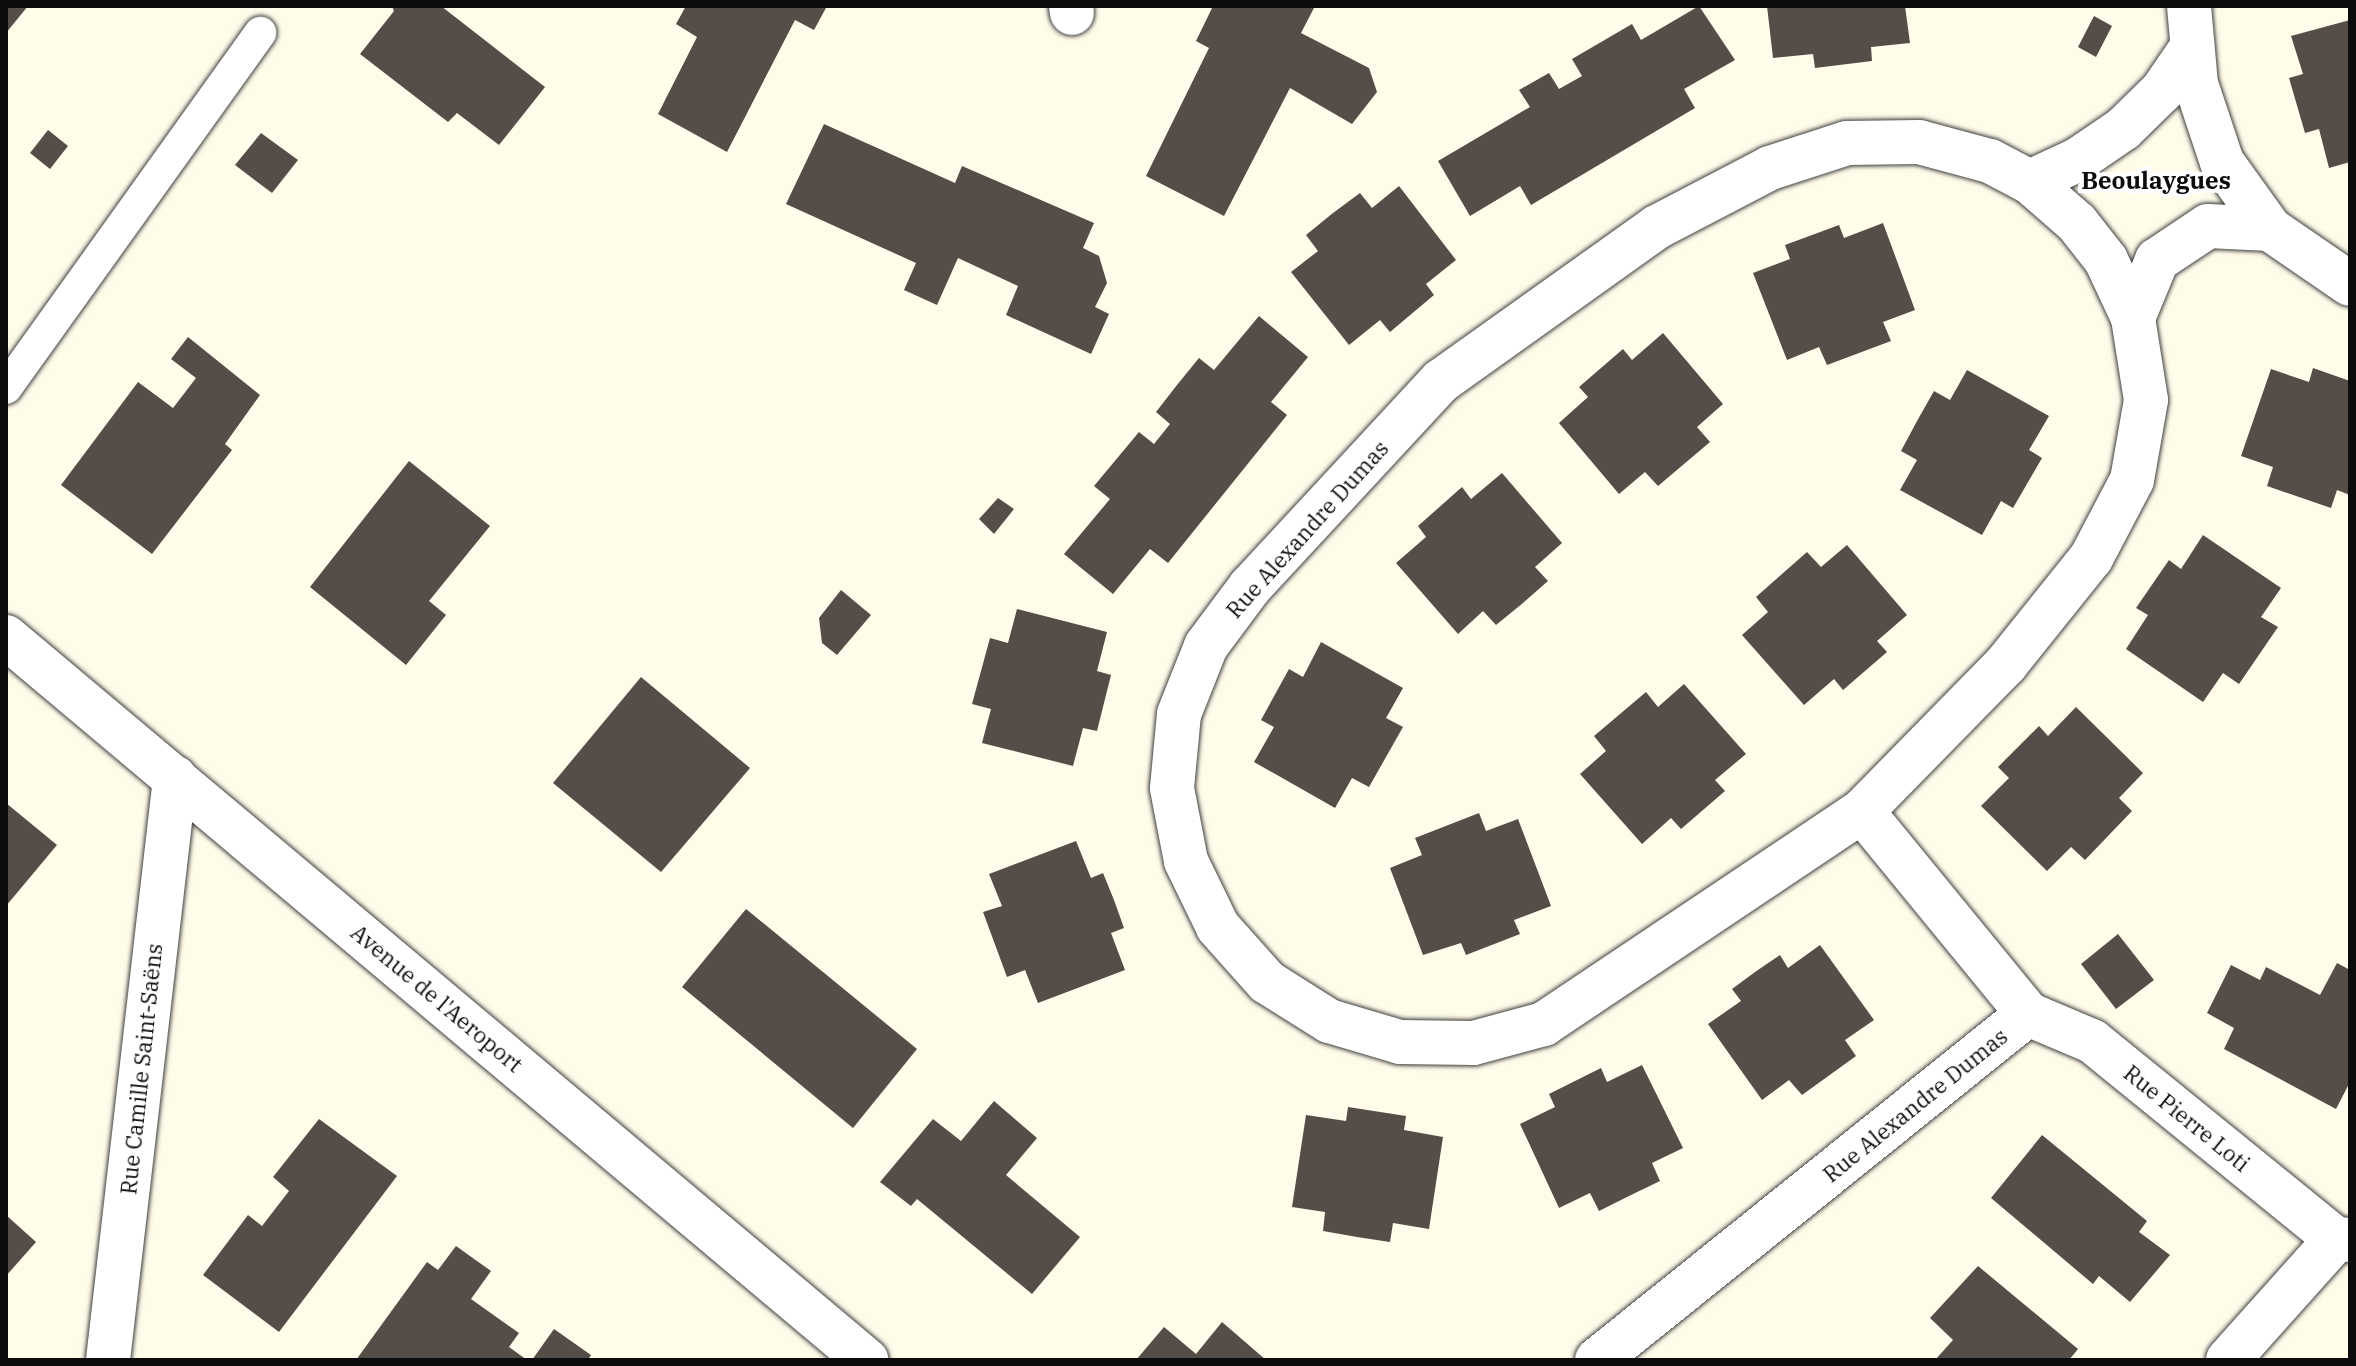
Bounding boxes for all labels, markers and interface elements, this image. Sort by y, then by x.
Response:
district label: Beoulaygues [2081,167,2231,195]
street label: Rue Alexandre Dumas [1220,435,1394,623]
street label: Avenue de l'Aeroport [346,919,528,1077]
street label: Rue Camille Saint-Saëns [115,942,167,1196]
street label: Rue Alexandre Dumas [1818,1023,2012,1187]
street label: Rue Pierre Loti [2119,1059,2255,1177]

